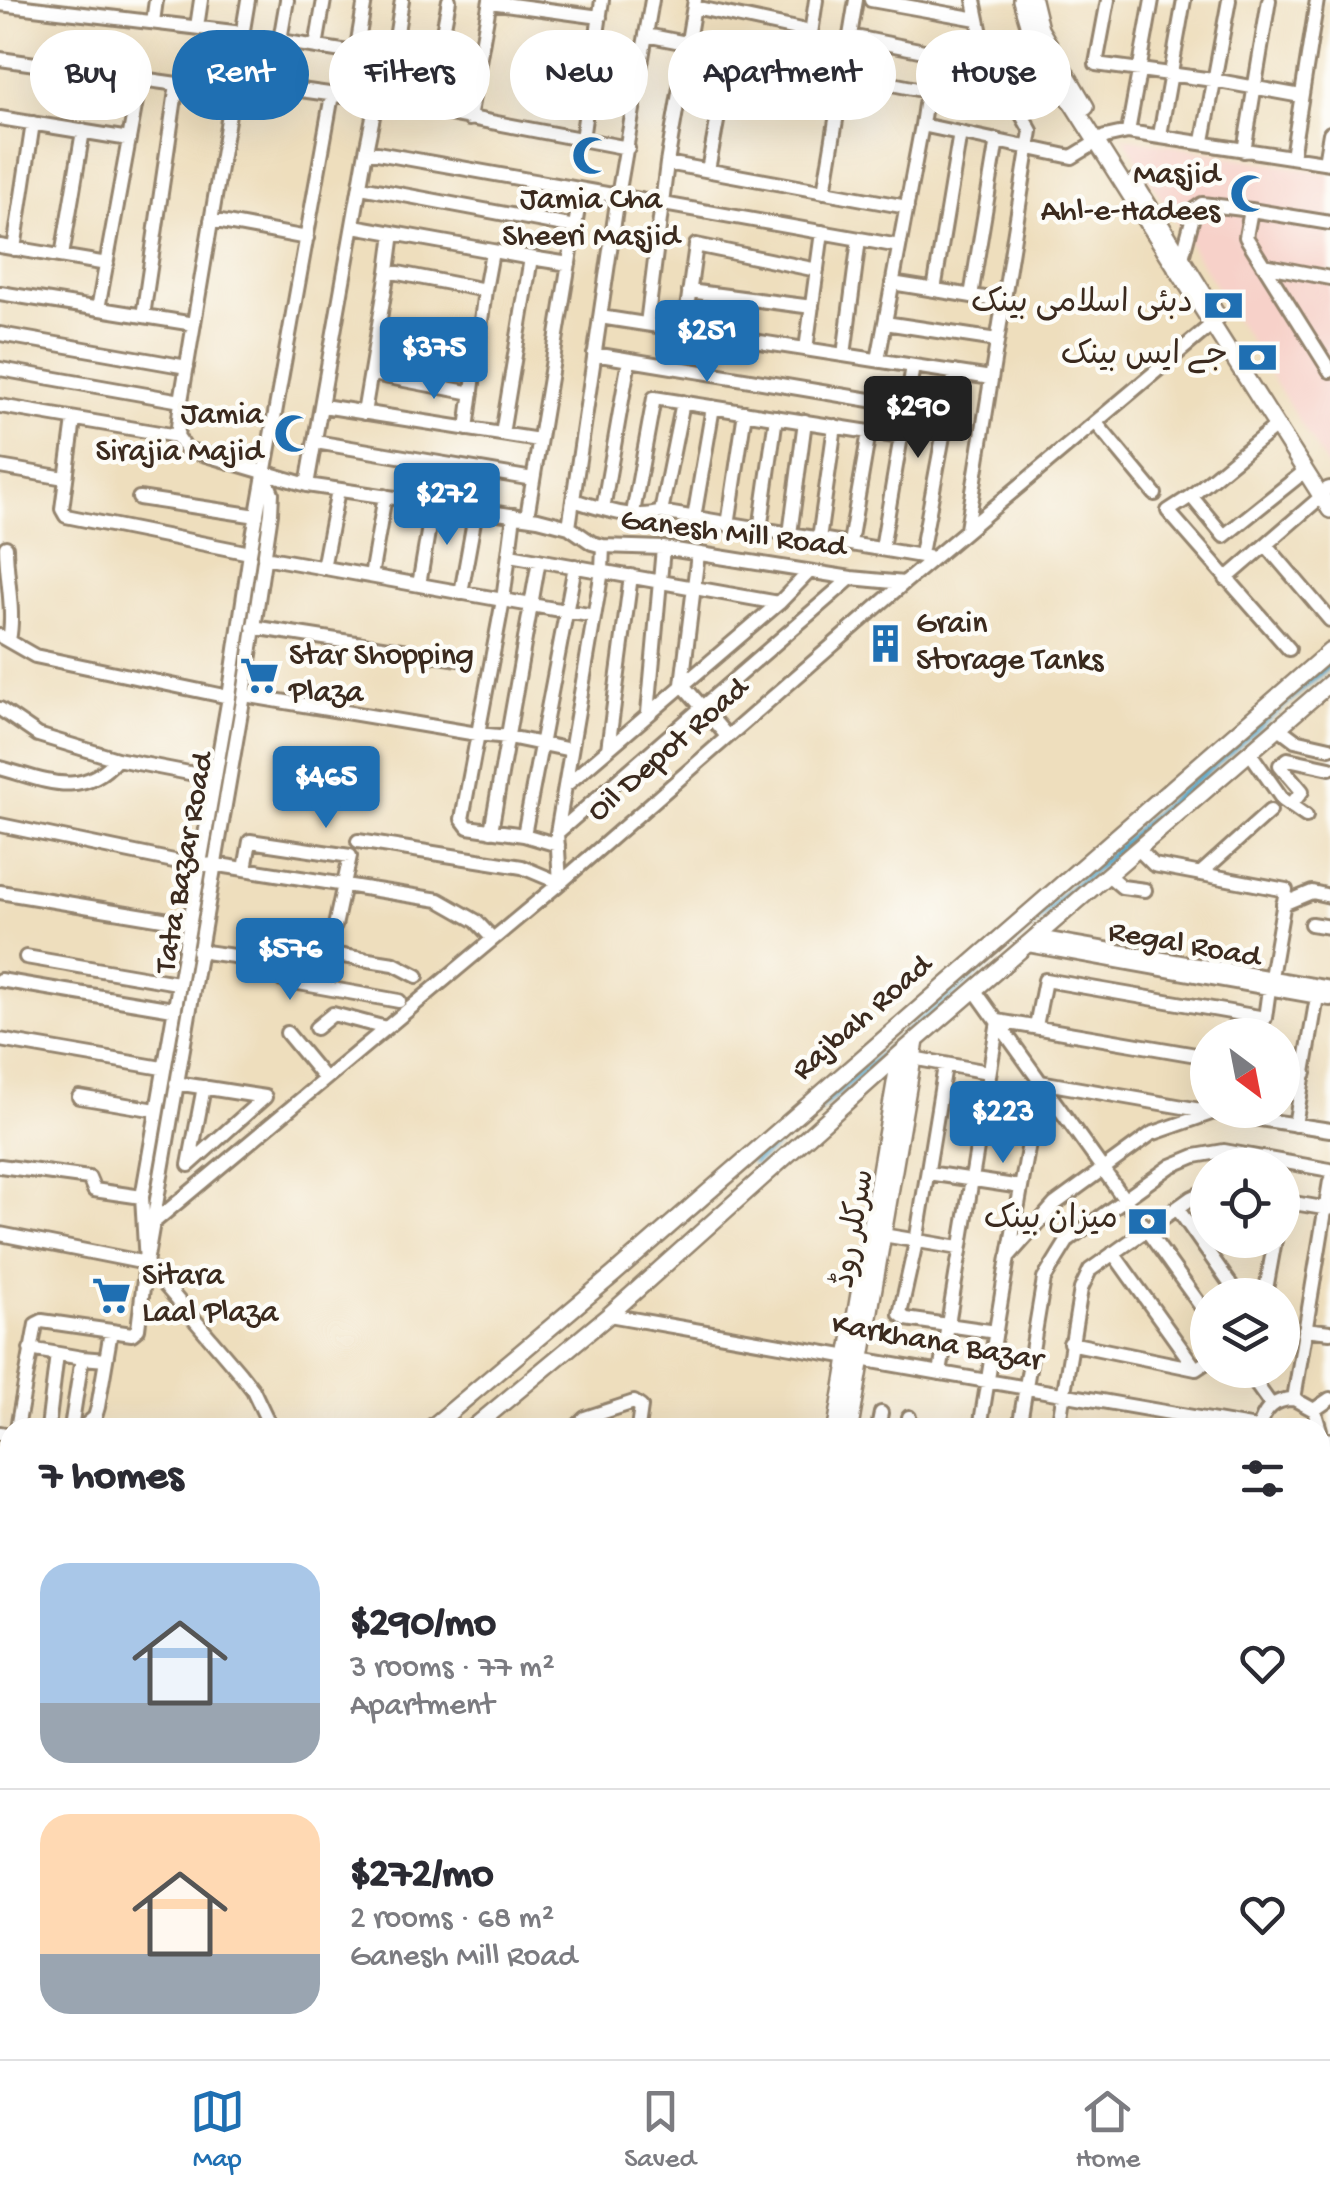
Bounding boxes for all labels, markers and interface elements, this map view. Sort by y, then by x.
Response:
chip: Buy [30,30,152,120]
chip: Rent [172,30,309,120]
chip: Filters [329,30,490,120]
chip: New [510,30,648,120]
chip: Apartment [668,30,896,120]
chip: House [916,30,1071,120]
mosque icon: Jamia Cha Sheeri Masjid [570,135,612,177]
place label: Masjid Ahl-e-Hadees [1041,157,1222,232]
mosque icon: Masjid Ahl-e-Hadees [1229,173,1271,215]
place label: Jamia Cha Sheeri Masjid [502,182,682,257]
bank icon: دبئی اسلامی بینک [1202,284,1244,326]
place label: دبئی اسلامی بینک [971,286,1193,324]
pin: $251 [648,300,766,385]
text: $251 [677,313,737,351]
pin: $375 [375,317,493,402]
text: $375 [402,330,466,368]
bank icon: جے ایس بینک [1237,336,1279,378]
place label: جے ایس بینک [1061,338,1228,376]
pin: $290 [859,376,977,461]
text: $290 [886,389,950,427]
place label: Jamia Sirajia Majid [96,397,265,472]
mosque icon: Jamia Sirajia Majid [272,413,314,455]
pin: $272 [388,463,506,548]
text: $272 [416,476,478,514]
street label: Ganesh Mill Road [618,502,850,568]
place label: Grain Storage Tanks [916,606,1104,681]
building icon: Grain Storage Tanks [865,622,907,664]
place label: Star Shopping Plaza [288,638,474,713]
supermarket icon: Star Shopping Plaza [238,654,280,696]
street label: Oil Depot Road [581,669,759,831]
pin: $465 [267,746,385,831]
street label: Tata Bazar Road [148,748,224,978]
text: $465 [295,759,357,797]
street label: Regal Road [1105,914,1265,978]
pin: $576 [231,918,349,1003]
text: $576 [258,931,322,969]
street label: Rajbah Road [785,946,943,1090]
north arrow [1190,1018,1300,1128]
map controls [1190,1018,1300,1388]
pin: $223 [944,1081,1062,1166]
text: $223 [972,1094,1034,1132]
button: locate [1190,1148,1300,1258]
street label: سرکلر روڈ [826,1166,885,1291]
bank icon: میزان بینک [1127,1200,1169,1242]
place label: میزان بینک [984,1202,1118,1240]
place label: Sitara Laal Plaza [142,1258,279,1333]
supermarket icon: Sitara Laal Plaza [91,1274,133,1316]
button: layers [1190,1278,1300,1388]
street label: Karkhana Bazar [828,1307,1048,1382]
icon: filters [1235,1451,1290,1506]
text: 7 homes [40,1454,183,1503]
text: $290/mo [350,1601,496,1650]
icon: home [120,1603,240,1723]
icon: heart [1235,1636,1290,1691]
text: 3 rooms · 77 m² [350,1650,555,1688]
text: Apartment [350,1688,494,1726]
text: $272/mo [350,1852,494,1901]
icon: home [120,1854,240,1974]
icon: heart [1235,1887,1290,1942]
text: 2 rooms · 68 m² [350,1901,554,1939]
text: Ganesh Mill Road [350,1939,577,1977]
tab: Map [190,2084,245,2177]
tab: Saved [624,2084,696,2177]
tab: Home [1075,2084,1140,2177]

